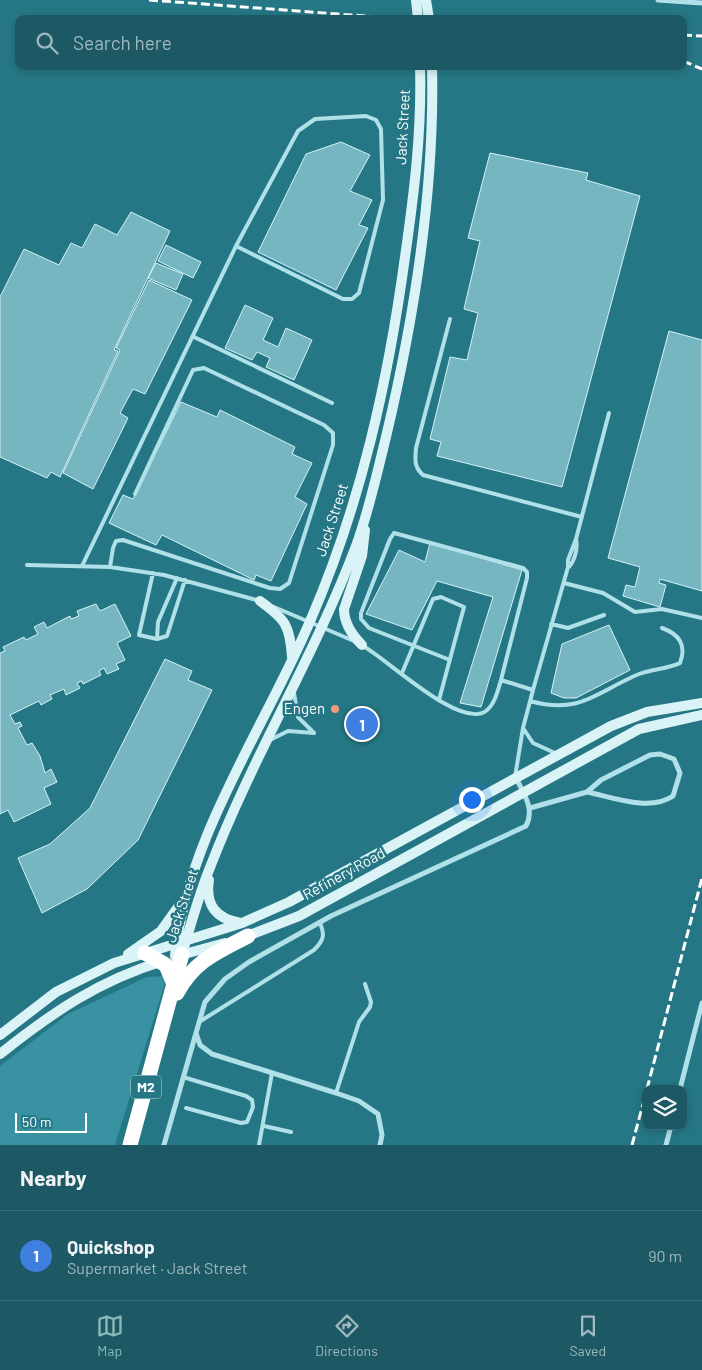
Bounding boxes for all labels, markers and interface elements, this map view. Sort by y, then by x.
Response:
search box [15,15,687,70]
icon: search [33,29,61,57]
text: Search here [73,31,172,54]
street label: Jack Street [391,89,413,165]
street label: Jack Street [311,481,351,558]
place label: Engen [284,699,325,717]
marker: Engen [329,703,341,715]
pin: 1 [346,705,378,743]
your location [459,787,485,813]
street label: Refinery Road [299,843,388,903]
street label: Jack Street [161,867,201,944]
road number: M2 [131,1076,161,1098]
map controls [642,1085,687,1130]
button: layers [642,1085,687,1130]
scale bar [15,1110,88,1133]
text: 50 m [22,1113,51,1130]
text: Nearby [20,1165,86,1190]
text: Quickshop [67,1235,155,1258]
text: 1 [33,1246,39,1265]
text: 90 m [648,1246,682,1265]
text: Supermarket · Jack Street [67,1258,248,1277]
tab: Map [96,1312,124,1359]
tab: Directions [315,1312,378,1359]
tab: Saved [569,1312,606,1359]

